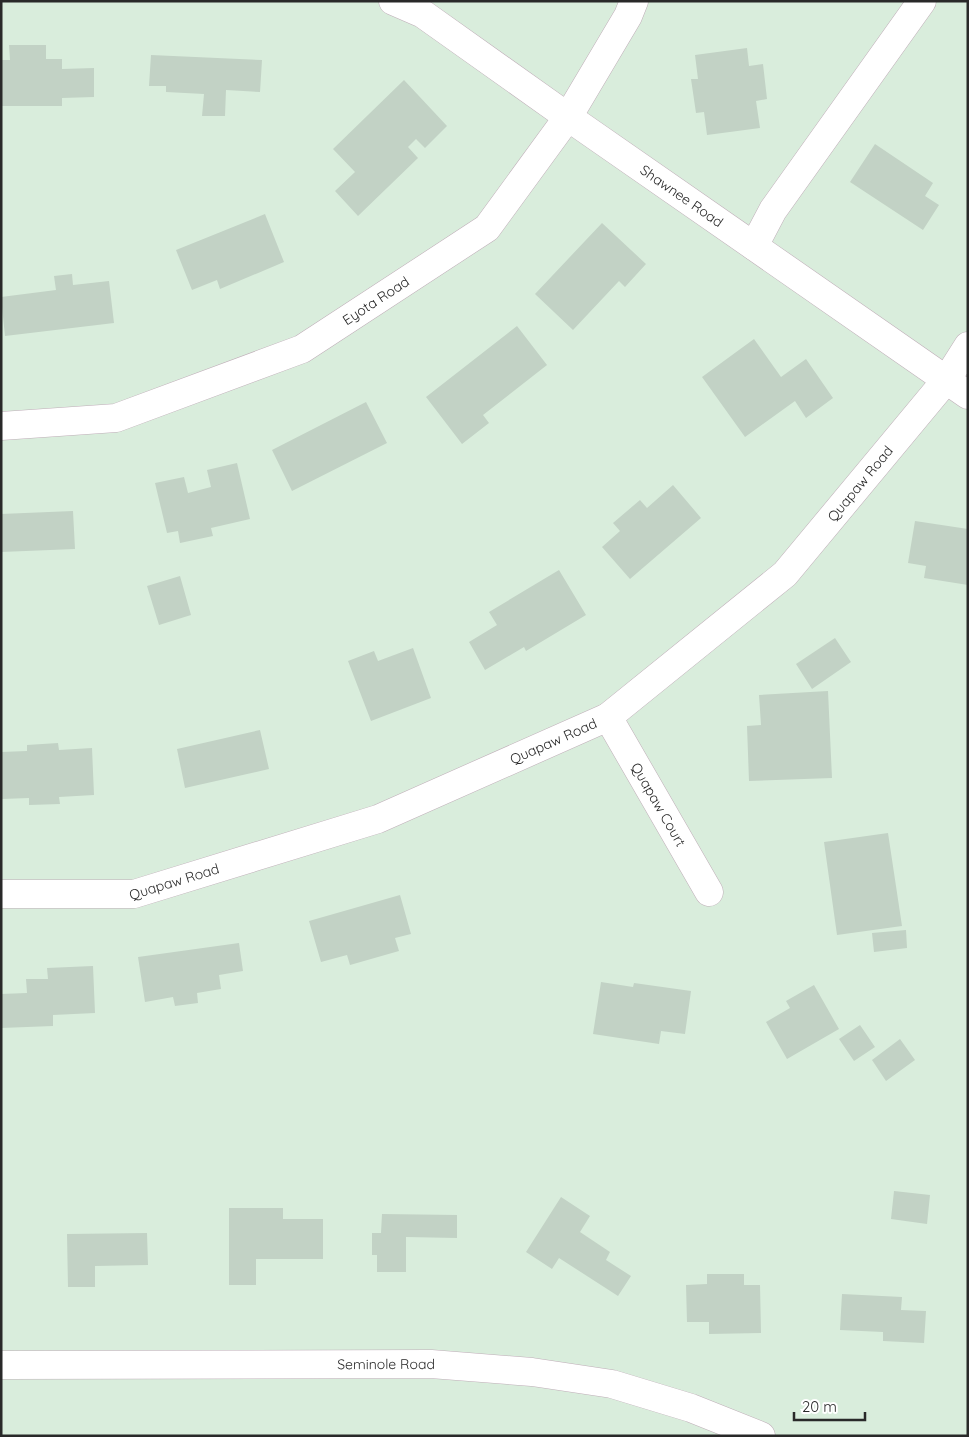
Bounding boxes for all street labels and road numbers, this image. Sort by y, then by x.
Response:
street label: Shawnee Road [637,161,727,231]
street label: Eyota Road [339,272,413,329]
street label: Quapaw Road [823,442,897,525]
street label: Quapaw Road [507,714,600,768]
street label: Quapaw Court [627,759,690,850]
street label: Quapaw Road [127,859,221,904]
street label: Seminole Road [337,1355,435,1373]

